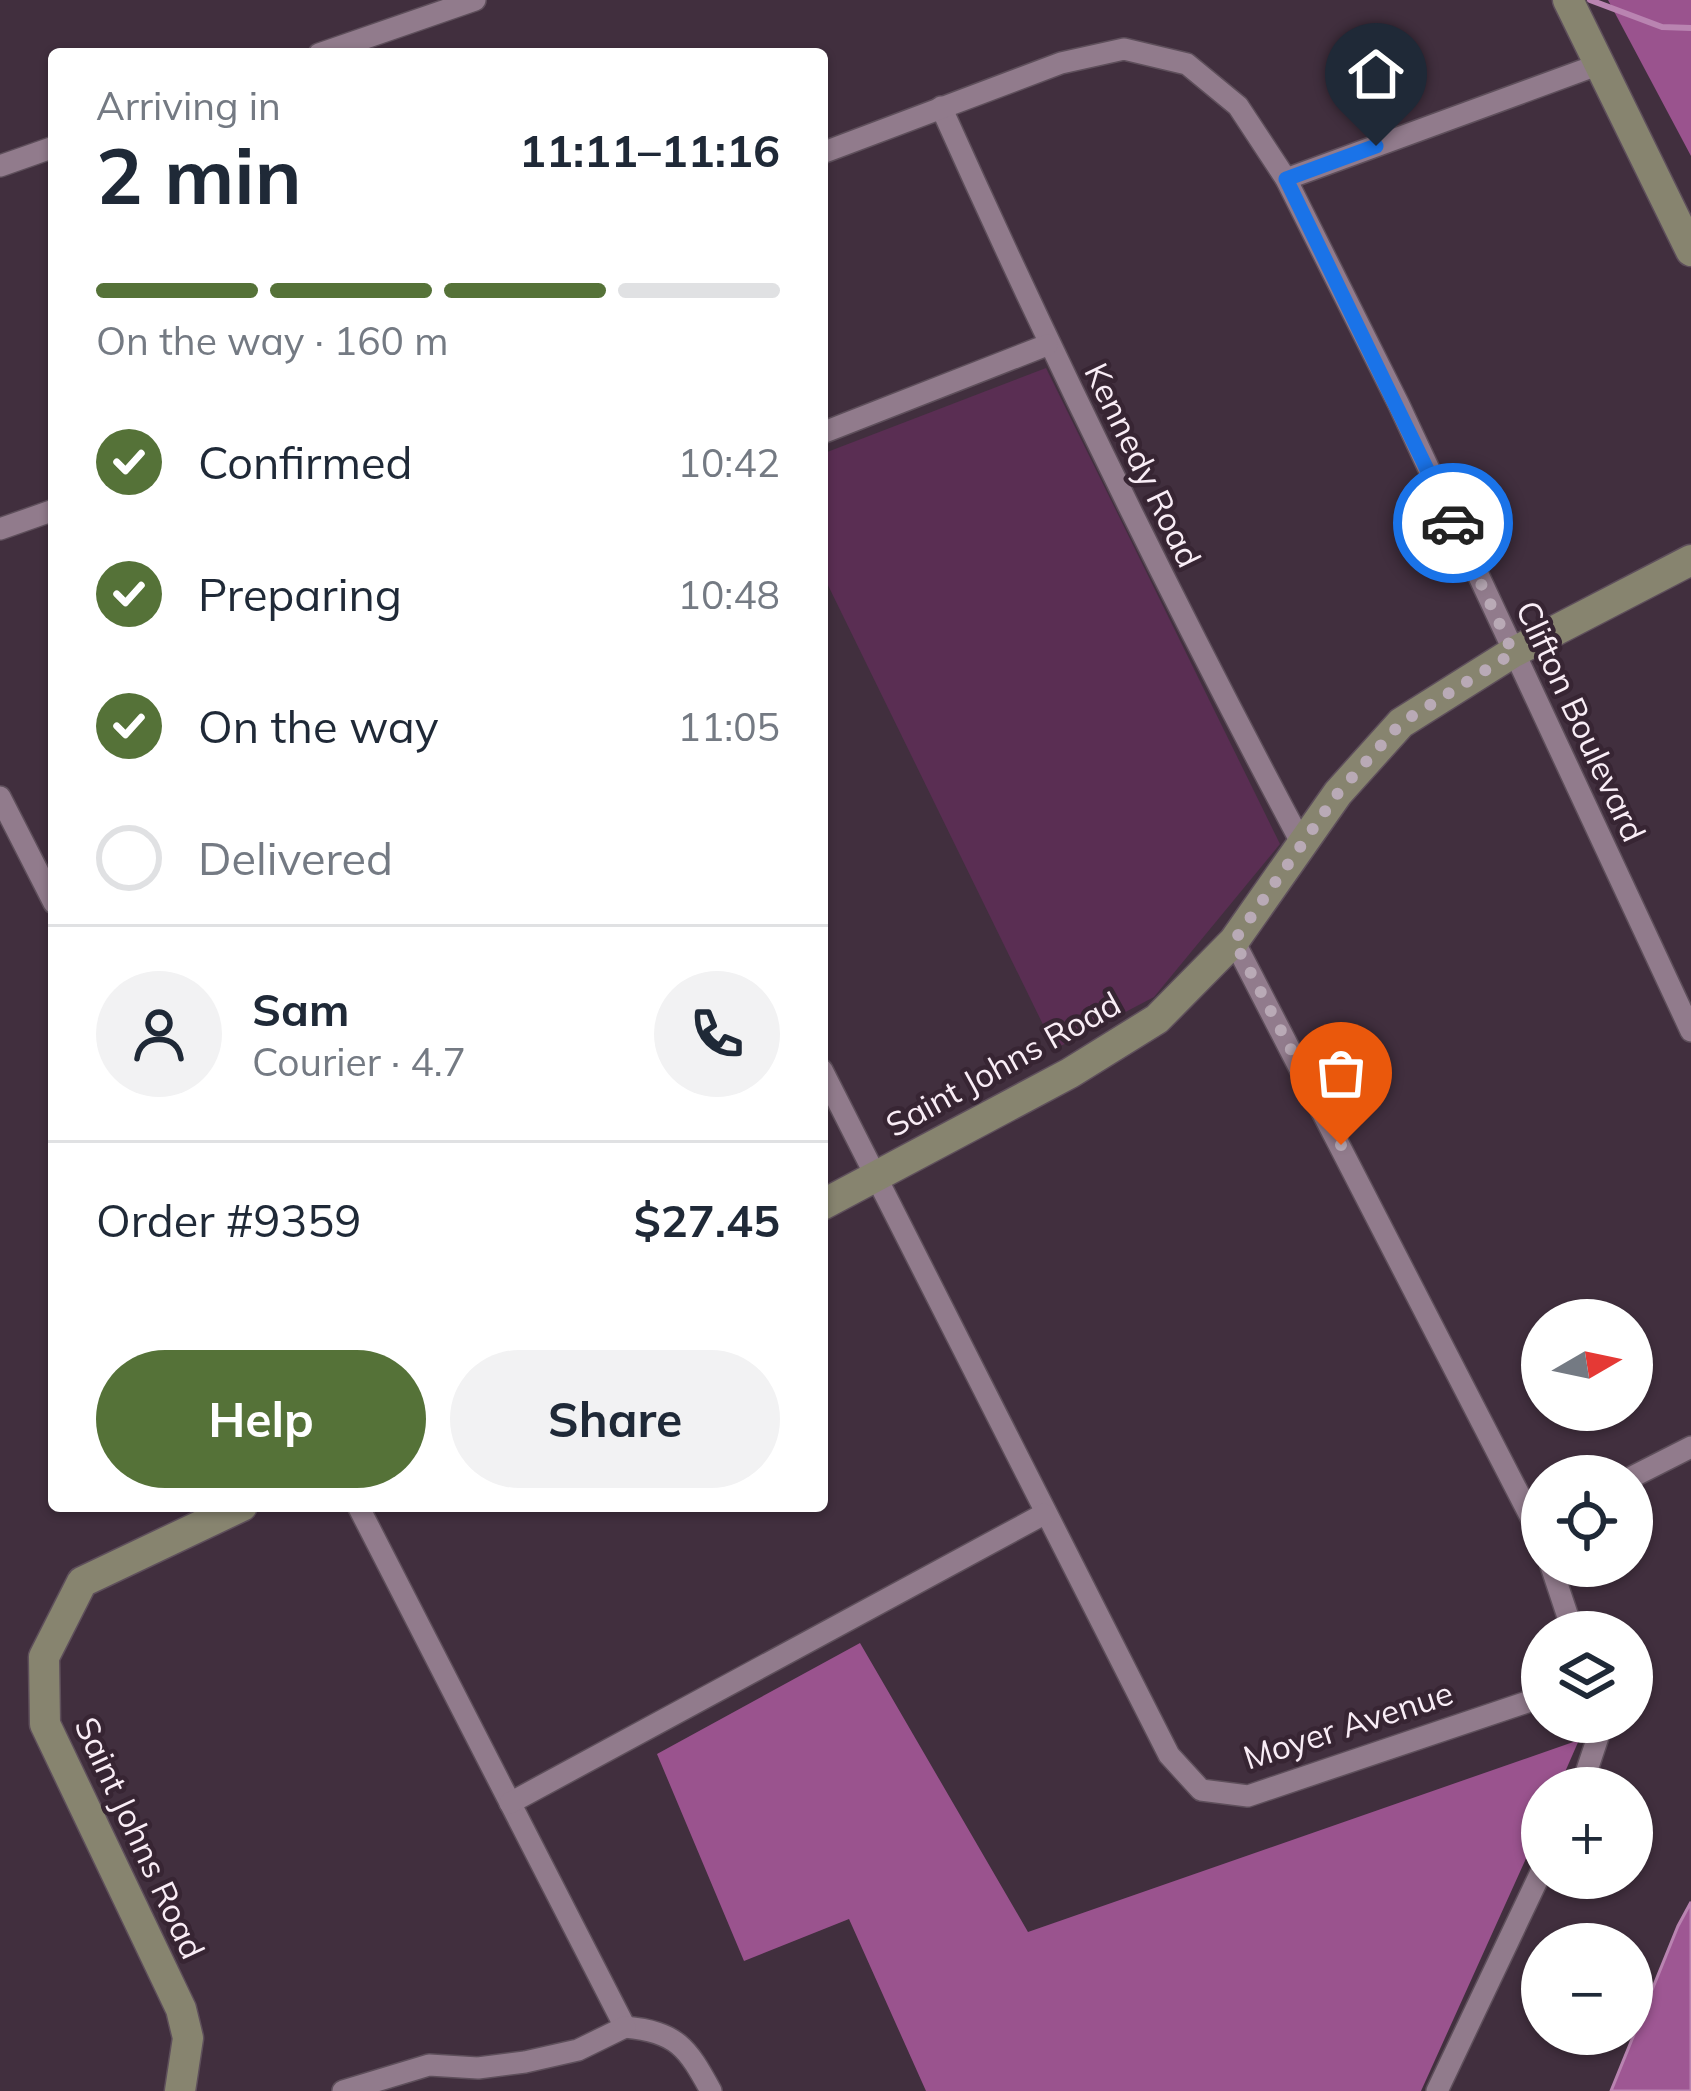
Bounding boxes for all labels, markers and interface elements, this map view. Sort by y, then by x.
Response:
pin [1325,23,1427,146]
icon: home [1343,41,1409,107]
text: Arriving in [96,81,281,130]
text: 11:11–11:16 [519,122,780,178]
text: 2 min [96,126,302,224]
text: On the way · 160 m [96,316,448,365]
street label: Kennedy Road [1076,356,1211,574]
icon: check [96,429,162,495]
text: Confirmed [198,434,412,490]
text: 10:42 [678,438,780,487]
courier [1393,463,1513,583]
icon: car [1420,490,1486,556]
icon: check [96,561,162,627]
text: Preparing [198,566,402,622]
text: 10:48 [678,570,780,619]
street label: Clifton Boulevard [1508,594,1655,848]
icon: check [96,693,162,759]
text: On the way [198,698,439,754]
text: 11:05 [678,702,780,751]
text: Delivered [198,830,393,886]
button: person [96,971,222,1097]
button: phone [654,971,780,1097]
text: Sam [252,981,349,1037]
street label: Saint Johns Road [878,982,1127,1145]
pin [1290,1022,1392,1145]
text: Courier · 4.7 [252,1037,466,1086]
icon: bag [1308,1040,1374,1106]
text: Order #9359 [96,1192,361,1248]
text: $27.45 [634,1192,780,1248]
north arrow [1521,1299,1653,1431]
map controls [1521,1299,1653,2055]
button: Help [96,1350,426,1488]
button: Share [450,1350,780,1488]
button: locate [1521,1455,1653,1587]
button: layers [1521,1611,1653,1743]
street label: Moyer Avenue [1238,1671,1458,1778]
street label: Saint Johns Road [67,1710,214,1965]
button: + [1521,1767,1653,1899]
button: − [1521,1923,1653,2055]

